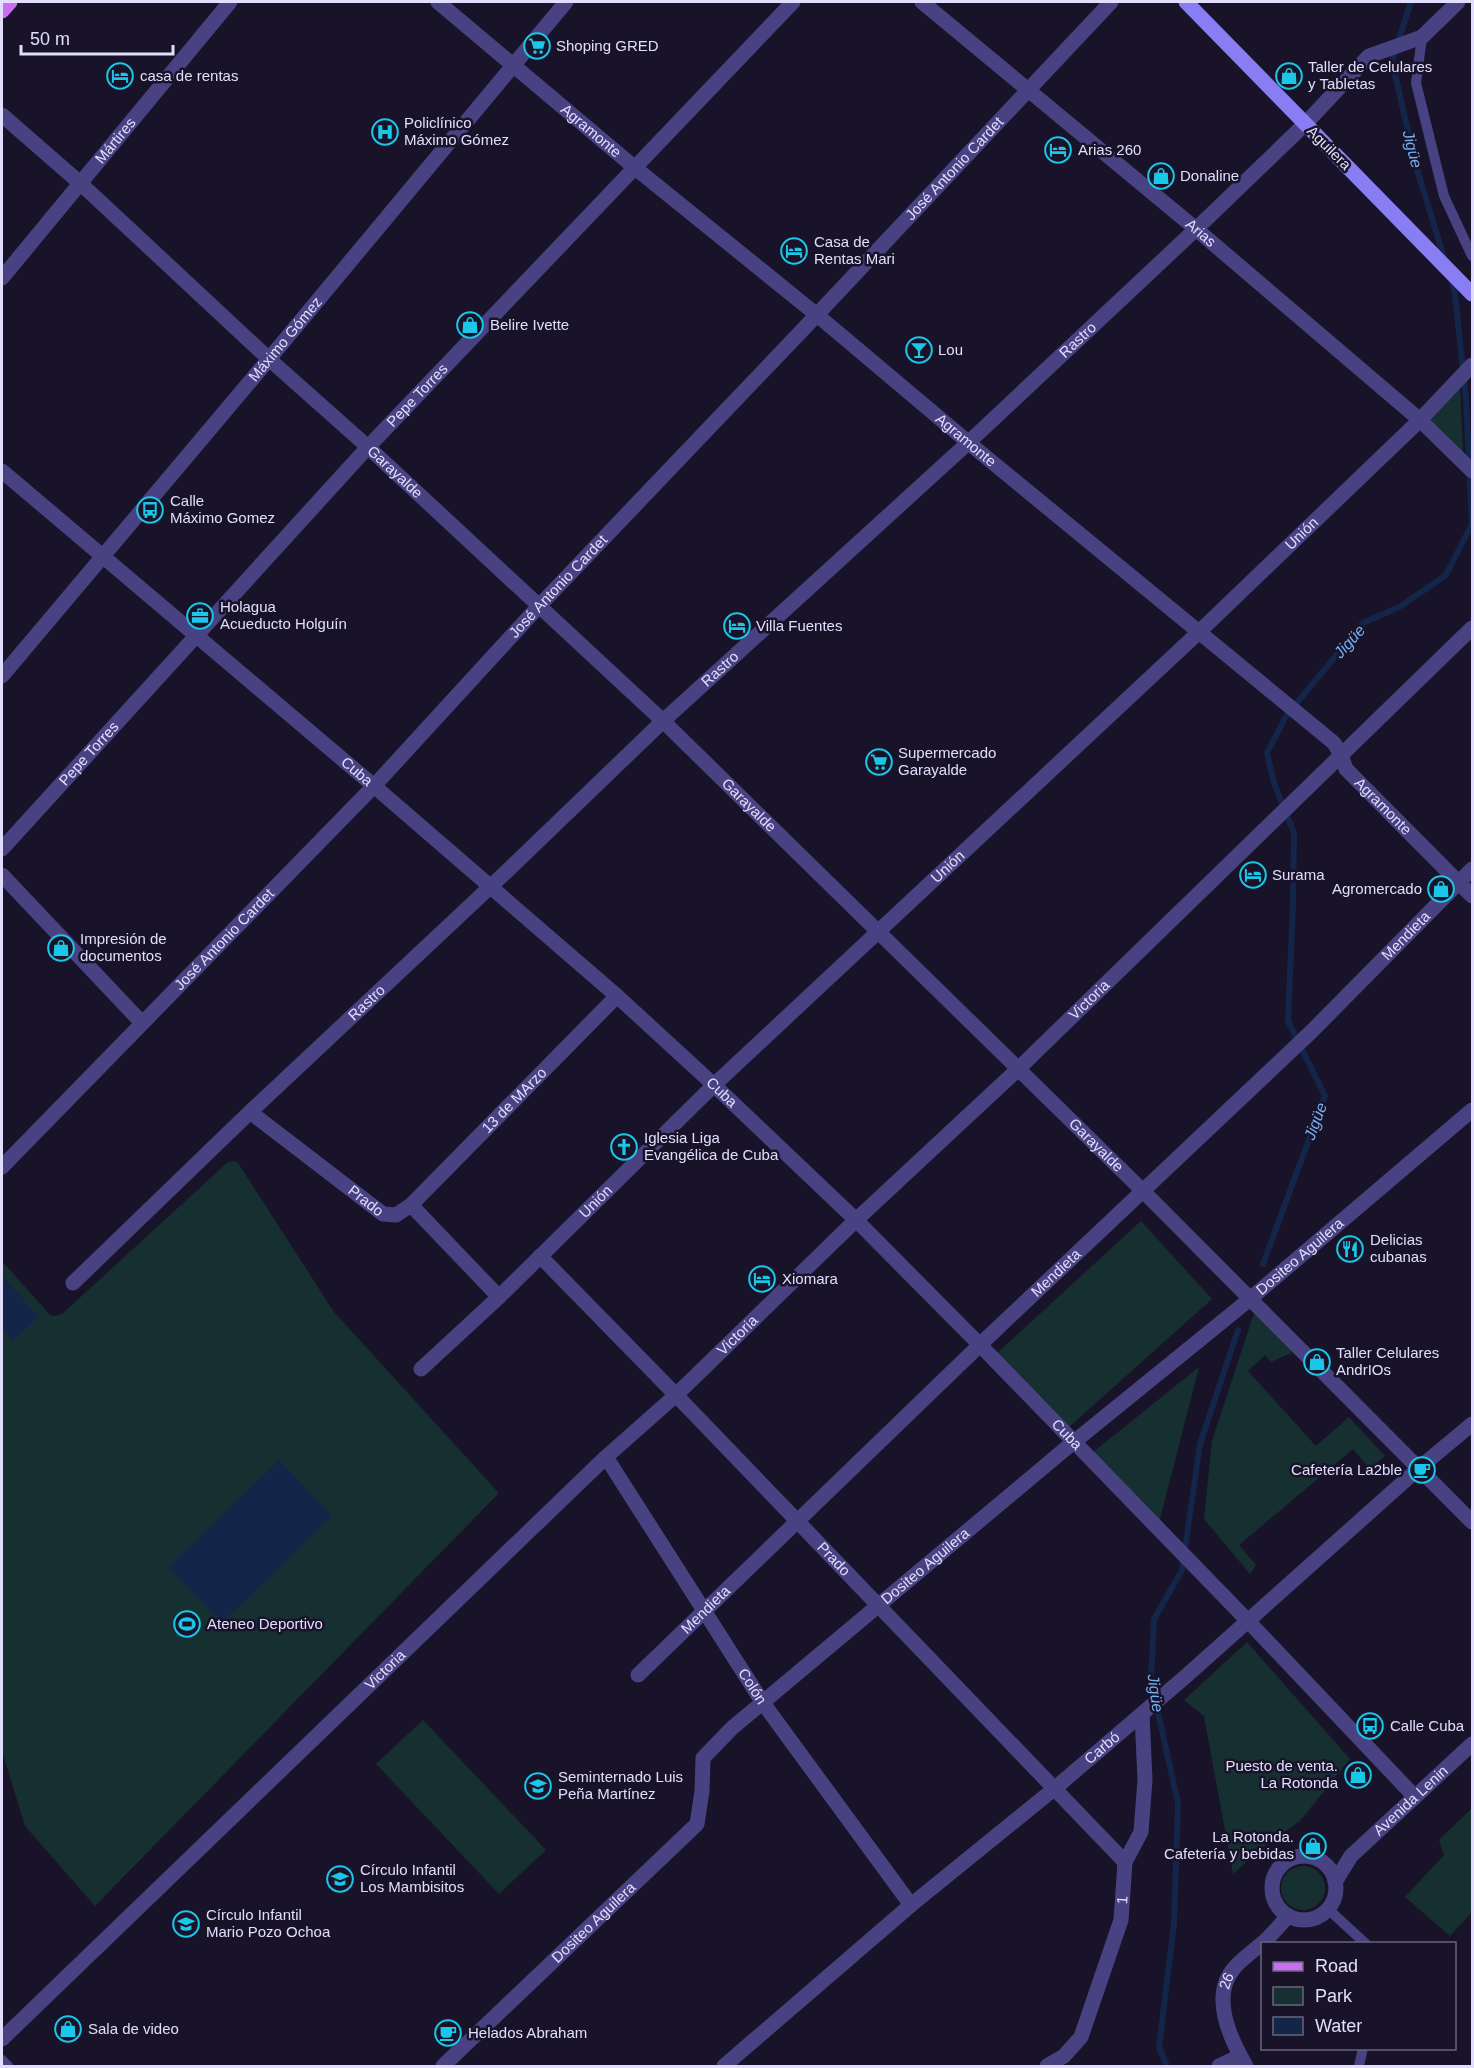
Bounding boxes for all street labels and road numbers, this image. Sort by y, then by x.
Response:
street label: Agramonte [558,100,625,161]
street label: José Antonio Cardet [902,112,1007,223]
street label: Mártires [91,114,139,167]
street label: Aguilera [1304,122,1355,174]
street label: Arias [1182,215,1220,250]
street label: Máximo Gómez [245,293,325,385]
street label: Rastro [1055,318,1099,361]
street label: Pepe Torres [383,360,451,430]
street label: Agramonte [933,410,1000,470]
street label: Garayalde [364,442,426,501]
street label: Unión [1281,513,1321,553]
street label: José Antonio Cardet [505,531,611,641]
street label: Rastro [698,647,742,690]
street label: Pepe Torres [55,718,122,789]
street label: Cuba [338,753,377,790]
street label: Garayalde [719,774,780,835]
street label: Agramonte [1351,774,1415,838]
street label: Unión [927,847,968,886]
street label: José Antonio Cardet [171,884,278,993]
street label: Mendieta [1378,907,1434,963]
street label: Victoria [1065,976,1113,1023]
street label: Rastro [344,981,388,1024]
street label: 13 de MArzo [478,1064,550,1136]
street label: Cuba [703,1074,741,1111]
street label: Garayalde [1066,1114,1127,1175]
street label: Unión [575,1181,615,1221]
street label: Prado [345,1182,387,1219]
street label: Dositeo Aguilera [1252,1214,1347,1298]
street label: Mendieta [1027,1245,1084,1300]
street label: Victoria [713,1311,761,1358]
street label: Cuba [1049,1415,1086,1453]
street label: Dositeo Aguilera [878,1524,973,1607]
street label: Prado [814,1538,854,1579]
street label: Mendieta [677,1581,734,1637]
street label: Victoria [361,1646,409,1693]
street label: Colón [735,1665,770,1707]
street label: Carbó [1081,1728,1123,1767]
street label: Avenida Lenin [1370,1762,1451,1839]
street label: Dositeo Aguilera [548,1878,639,1966]
street label: 1 [1113,1895,1131,1905]
street label: 26 [1215,1969,1237,1991]

